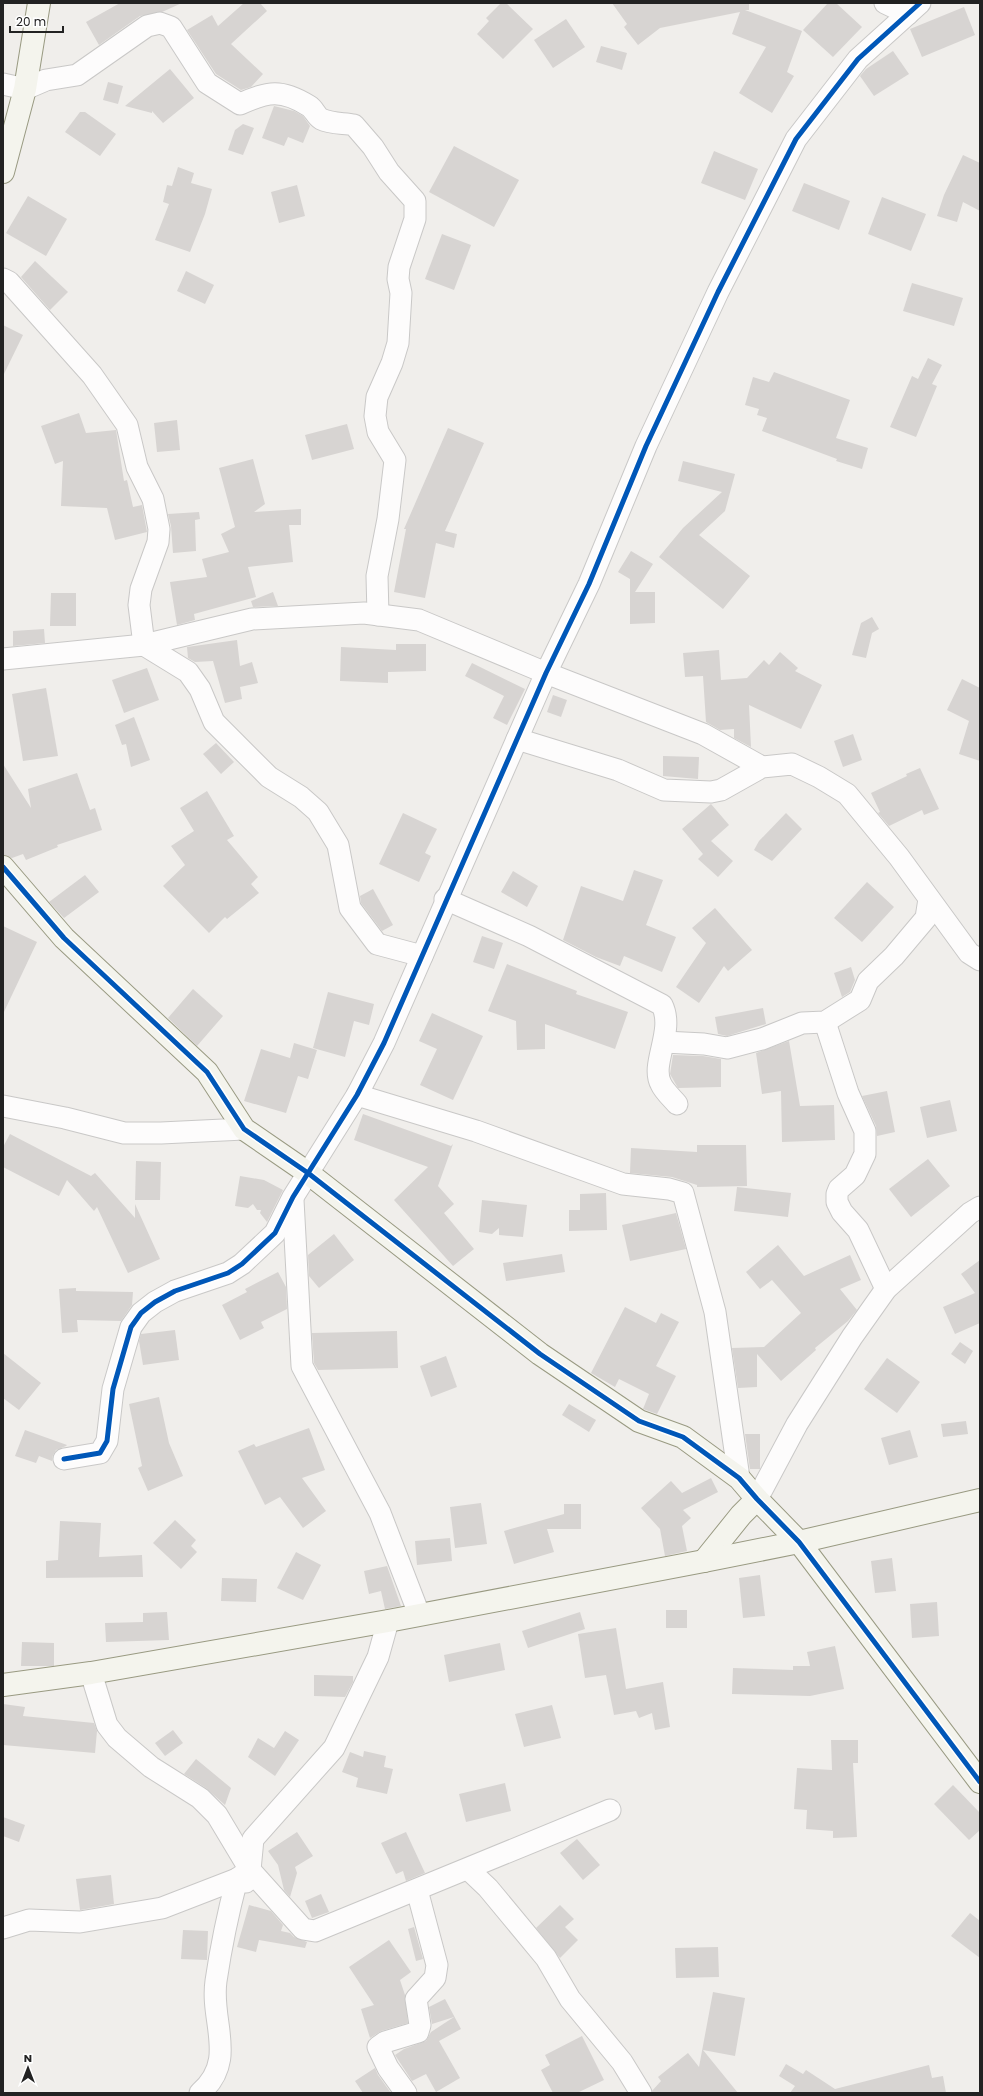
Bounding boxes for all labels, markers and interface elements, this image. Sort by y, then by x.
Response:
scale bar [10,8,63,34]
text: 20 m [16,13,46,30]
north arrow [8,2048,48,2088]
text: N [24,2050,32,2066]

